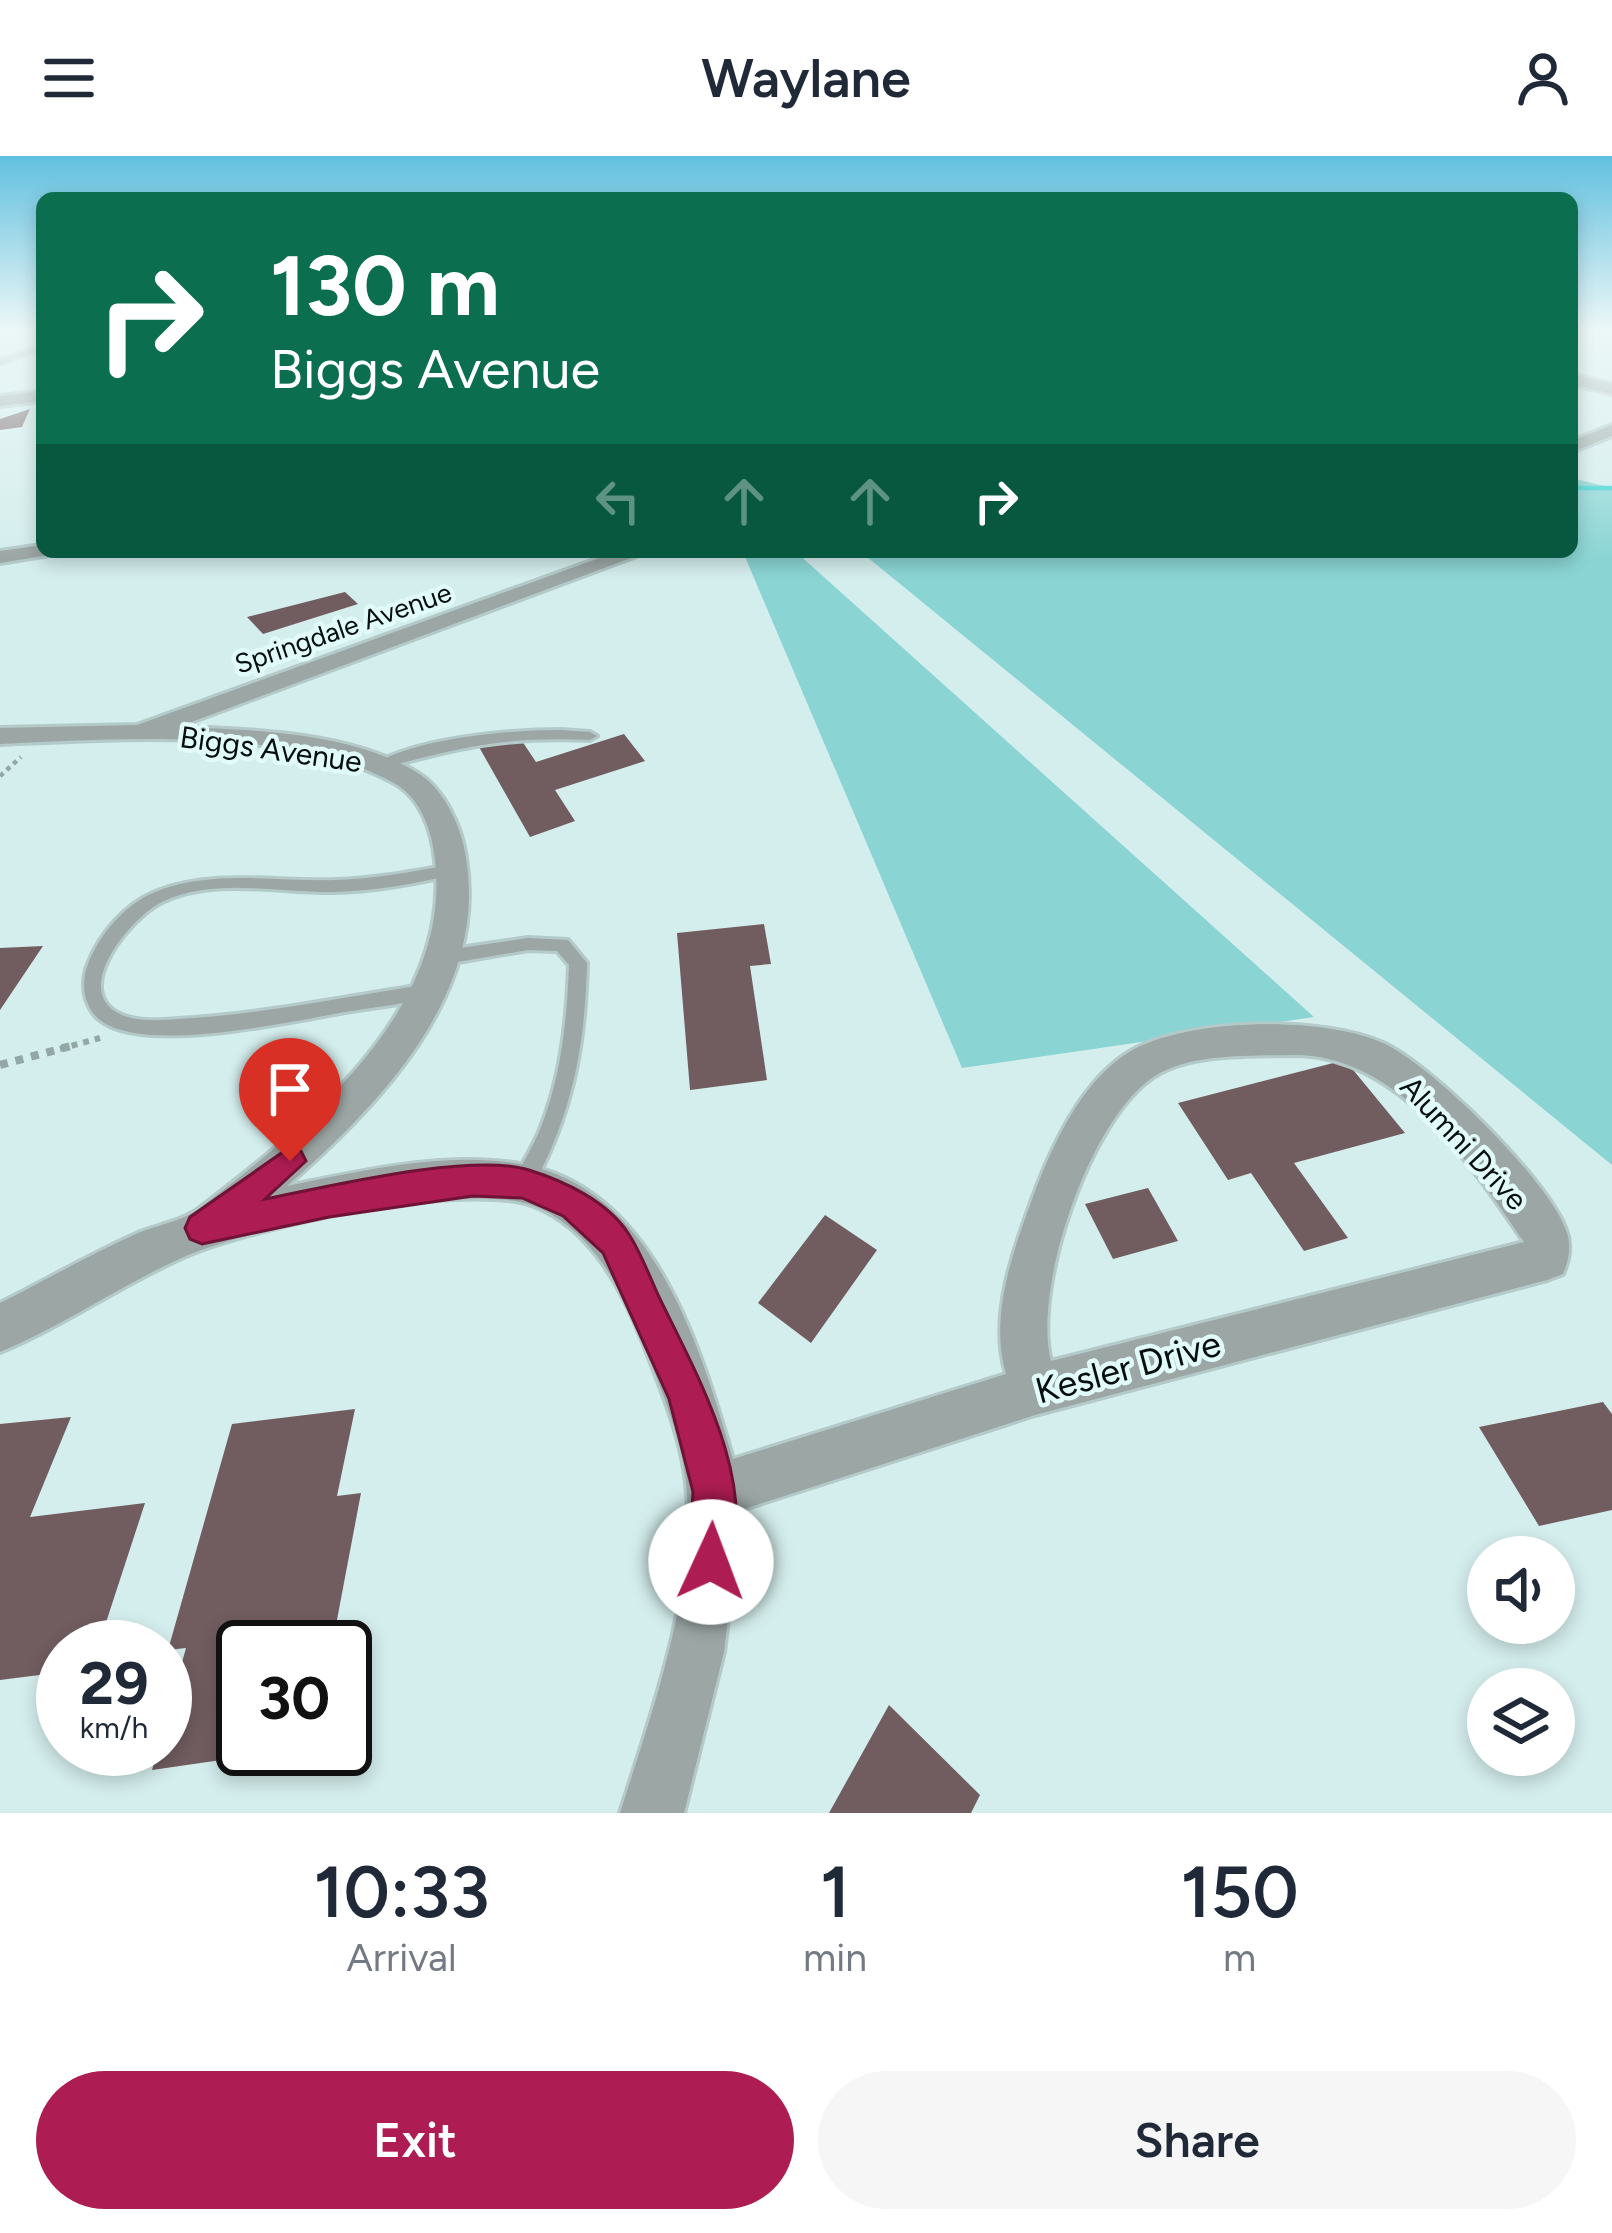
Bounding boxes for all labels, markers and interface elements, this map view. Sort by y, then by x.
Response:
icon: menu [36,45,102,111]
icon: person [1510,45,1576,111]
text: Waylane [701,46,911,111]
text: 130 m [270,235,500,336]
icon: right [72,240,228,396]
text: Biggs Avenue [270,337,600,402]
icon: left [585,468,651,534]
icon: ahead [711,468,777,534]
icon: ahead [837,468,903,534]
icon: right [963,468,1029,534]
street label: Springdale Avenue [230,575,456,681]
street label: Biggs Avenue [178,718,364,780]
pin [239,1038,341,1161]
icon: arrive [257,1056,323,1122]
street label: Alumni Drive [1393,1068,1535,1218]
street label: Kesler Drive [1031,1322,1225,1412]
position arrow [648,1499,774,1625]
map controls [1467,1536,1575,1776]
button: sound [1467,1536,1575,1644]
speed limit sign: 30 [216,1620,372,1776]
text: 29 [79,1647,149,1719]
button: layers [1467,1668,1575,1776]
text: km/h [80,1709,148,1746]
text: 10:33 [313,1849,490,1935]
text: 1 [820,1849,850,1935]
text: 150 [1180,1849,1299,1935]
text: Arrival [346,1934,457,1981]
text: min [803,1934,867,1981]
text: m [1223,1934,1256,1981]
button: Exit [36,2071,794,2209]
button: Share [818,2071,1576,2209]

